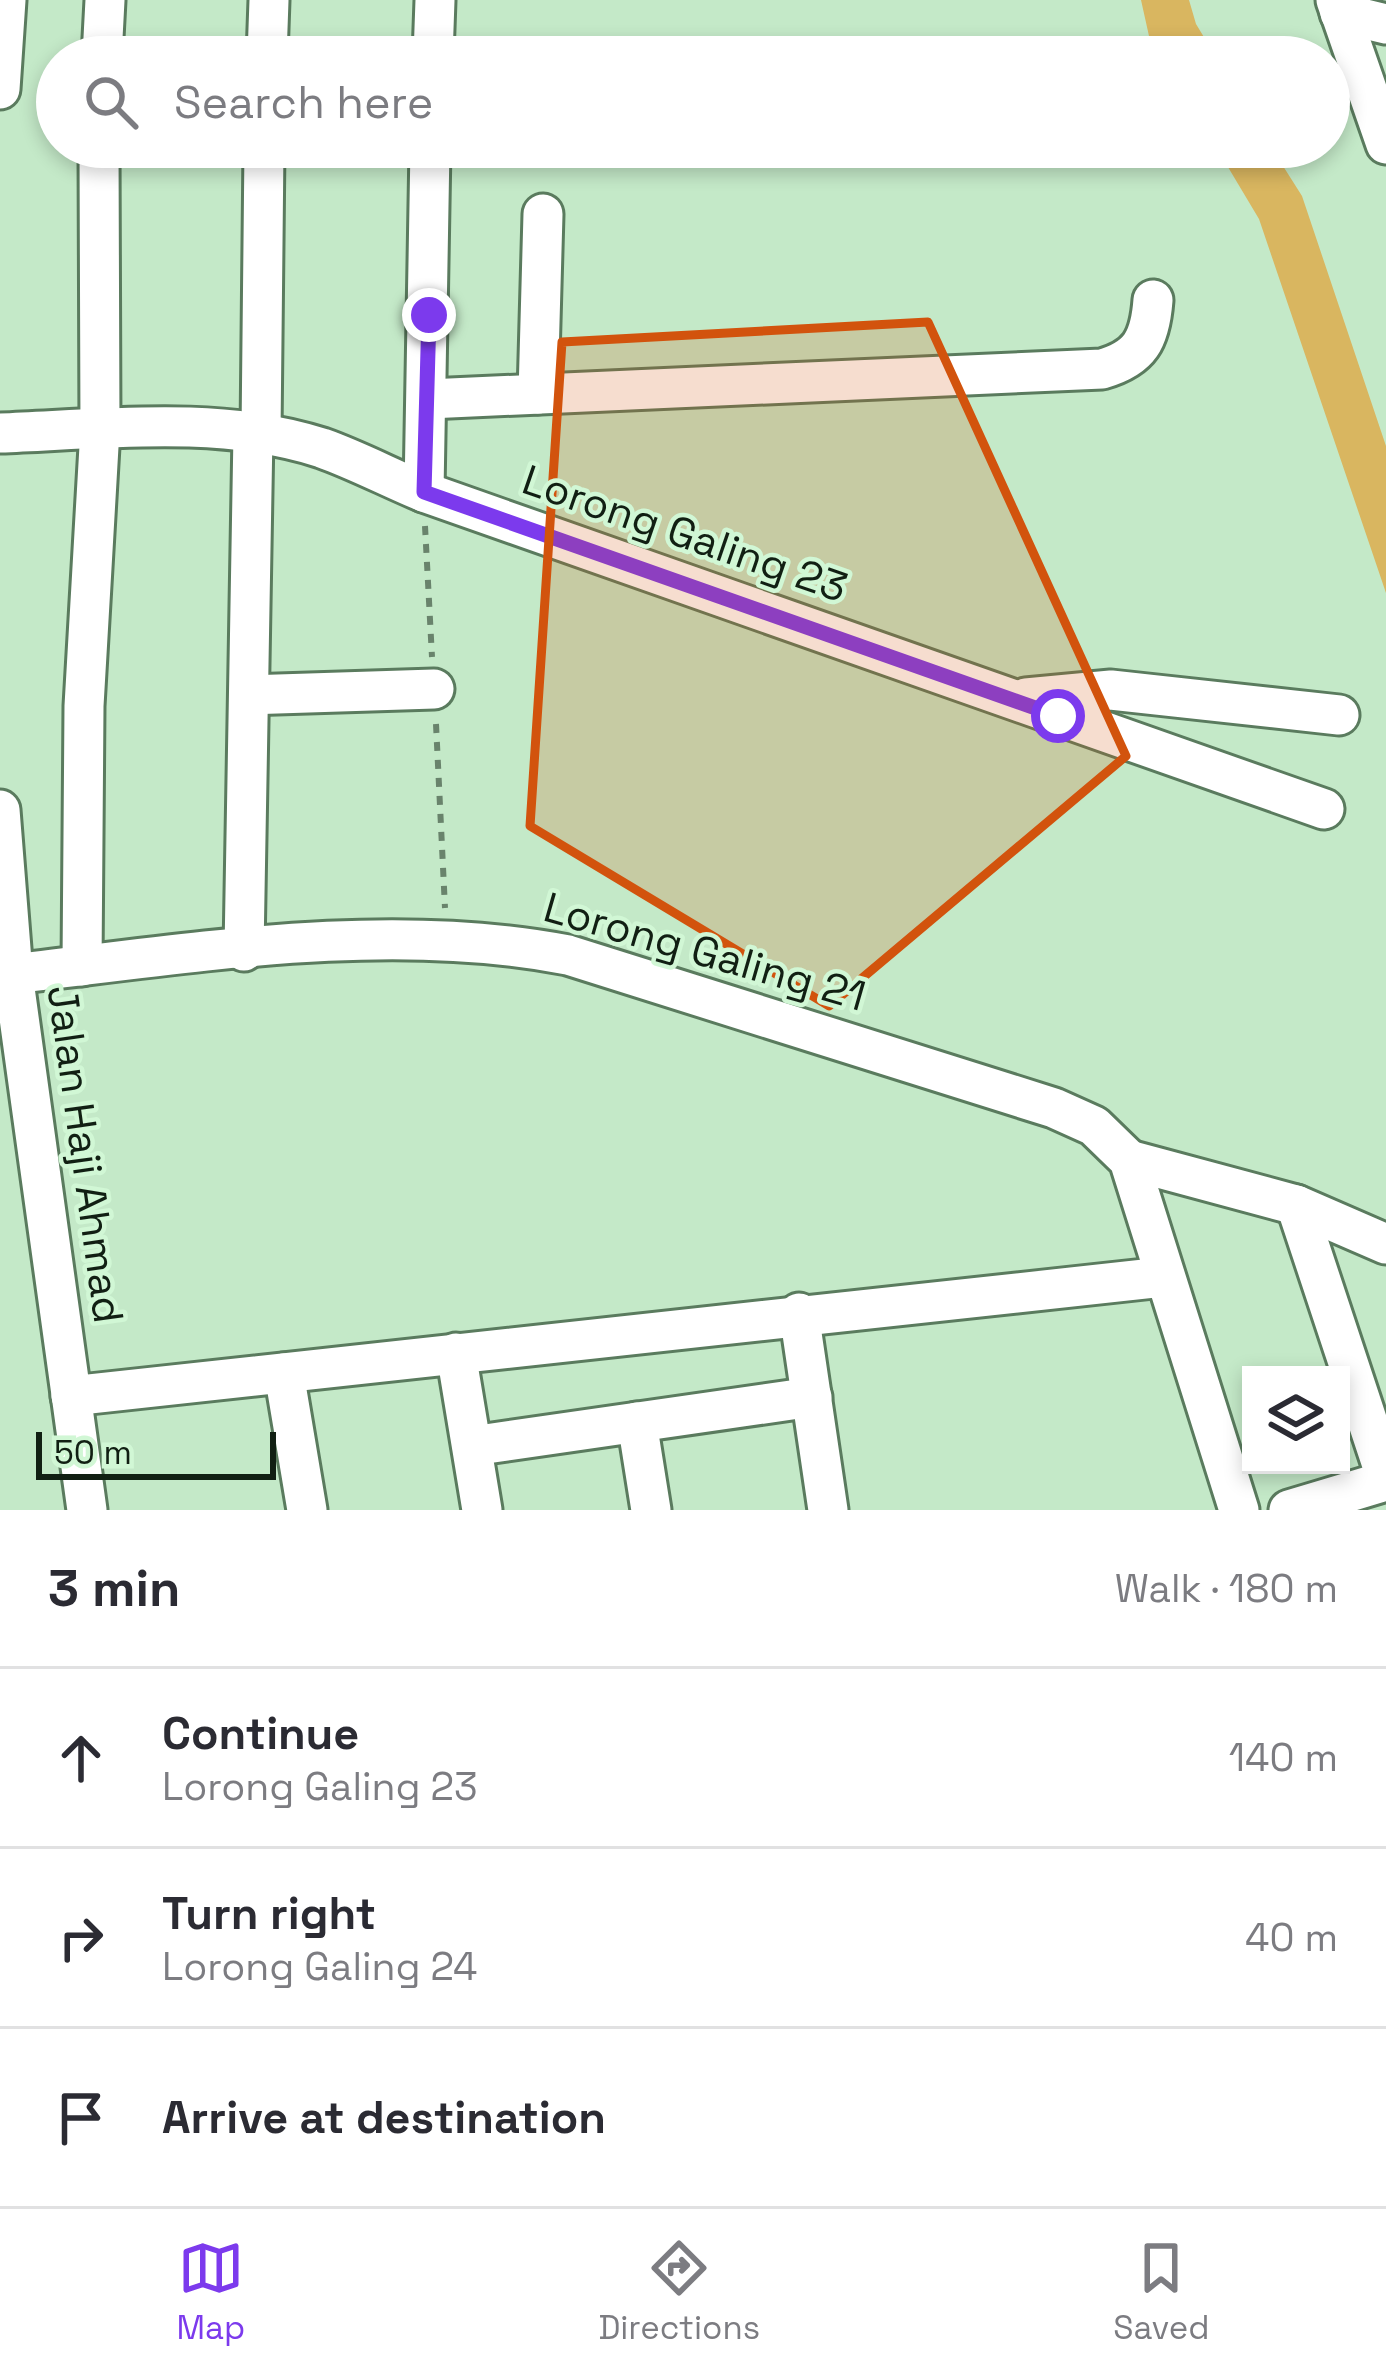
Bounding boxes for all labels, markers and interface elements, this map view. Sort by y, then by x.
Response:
search box [36,36,1350,168]
icon: search [78,69,144,135]
text: Search here [174,74,433,131]
route end [402,288,456,342]
street label: Lorong Galing 23 [516,453,854,614]
route start [1031,689,1085,743]
street label: Lorong Galing 21 [538,880,872,1023]
street label: Jalan Haji Ahmad [36,982,135,1326]
map controls [1242,1366,1350,1474]
button: layers [1242,1366,1350,1474]
scale bar [36,1426,276,1479]
text: 50 m [54,1432,132,1474]
text: 3 min [48,1556,181,1621]
text: Walk · 180 m [1115,1564,1338,1613]
text: Continue [162,1705,359,1762]
icon: ahead [48,1725,114,1791]
text: 140 m [1229,1733,1338,1782]
text: Lorong Galing 23 [162,1762,478,1811]
text: Turn right [162,1885,376,1942]
icon: right [48,1905,114,1971]
text: 40 m [1245,1913,1338,1962]
text: Lorong Galing 24 [162,1942,477,1991]
icon: arrive [48,2085,114,2151]
text: Arrive at destination [162,2089,606,2146]
tab: Map [177,2235,245,2349]
tab: Directions [598,2235,760,2349]
tab: Saved [1113,2235,1209,2349]

